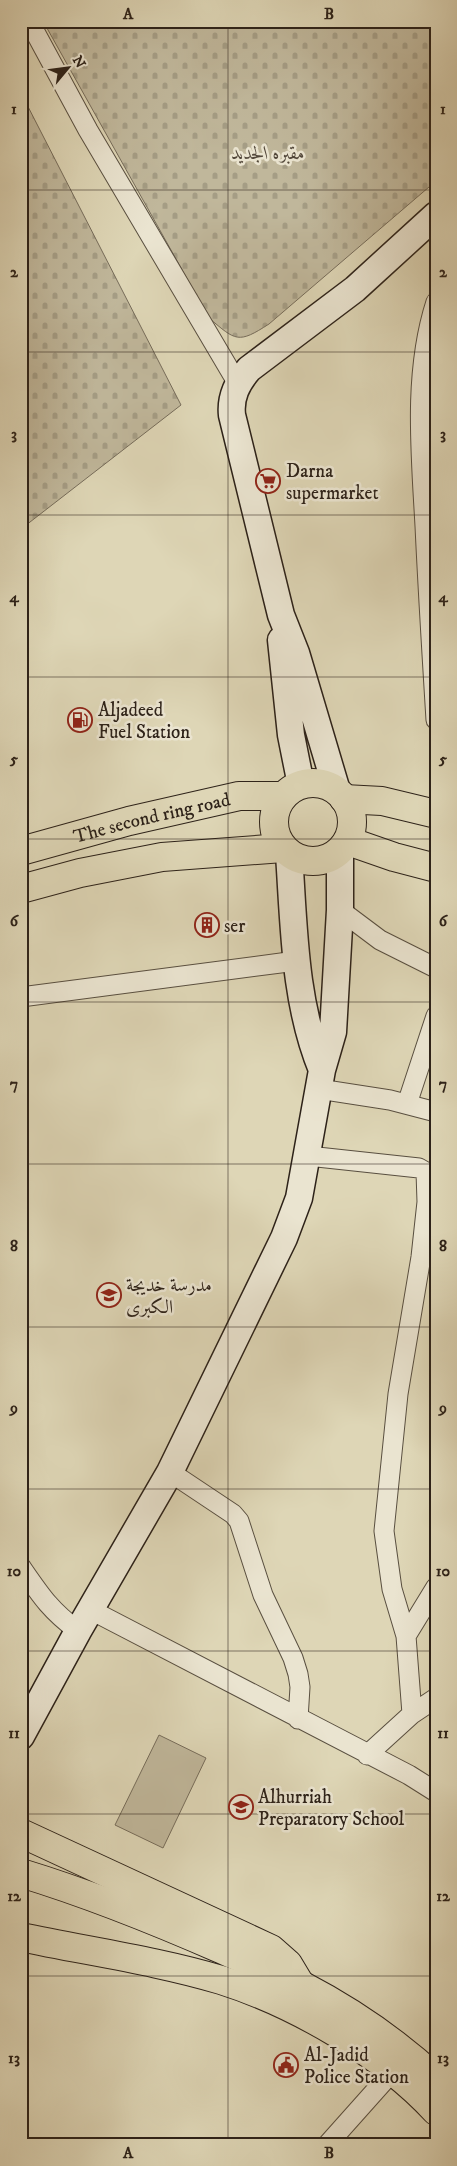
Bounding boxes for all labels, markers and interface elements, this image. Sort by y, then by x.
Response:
text: A [122,4,134,24]
text: B [324,4,334,24]
north arrow [42,42,92,92]
text: N [68,53,89,72]
text: 1 [11,99,17,119]
text: 1 [440,99,446,119]
park label: مقبره الجديد [231,142,305,165]
text: 2 [10,262,19,282]
text: 2 [439,262,448,282]
text: 3 [11,424,17,444]
text: 3 [440,424,446,444]
place label: Darna supermarket [286,460,379,505]
supermarket icon: Darna supermarket [255,468,281,494]
text: 4 [8,587,19,607]
text: 4 [437,587,448,607]
place label: Aljadeed Fuel Station [98,699,190,744]
fuel station icon: Aljadeed Fuel Station [67,707,93,733]
text: 5 [9,749,18,769]
text: 5 [438,749,447,769]
street label: The second ring road [71,788,233,849]
text: 6 [10,911,20,931]
text: 6 [439,911,449,931]
building icon: ser [194,912,220,938]
place label: ser [224,915,245,938]
text: 7 [10,1074,18,1094]
text: 7 [439,1074,447,1094]
text: 8 [10,1236,18,1256]
text: 8 [439,1236,447,1256]
place label: مدرسة خديجة الكبرى [126,1274,212,1319]
school or university icon: مدرسة خديجة الكبرى [96,1282,122,1308]
text: 9 [9,1398,18,1418]
text: 9 [438,1398,447,1418]
text: 10 [7,1561,22,1581]
text: 10 [436,1561,451,1581]
text: 11 [8,1723,20,1743]
text: 11 [437,1723,449,1743]
place label: Alhurriah Preparatory School [258,1786,405,1831]
school or university icon: Alhurriah Preparatory School [228,1794,254,1820]
text: 12 [7,1886,22,1906]
text: 12 [436,1886,451,1906]
place label: Al-Jadid Police Station [304,2044,409,2089]
text: 13 [8,2048,20,2068]
text: 13 [437,2048,449,2068]
public building icon: Al-Jadid Police Station [273,2052,299,2078]
text: A [122,2143,134,2163]
text: B [324,2143,334,2163]

